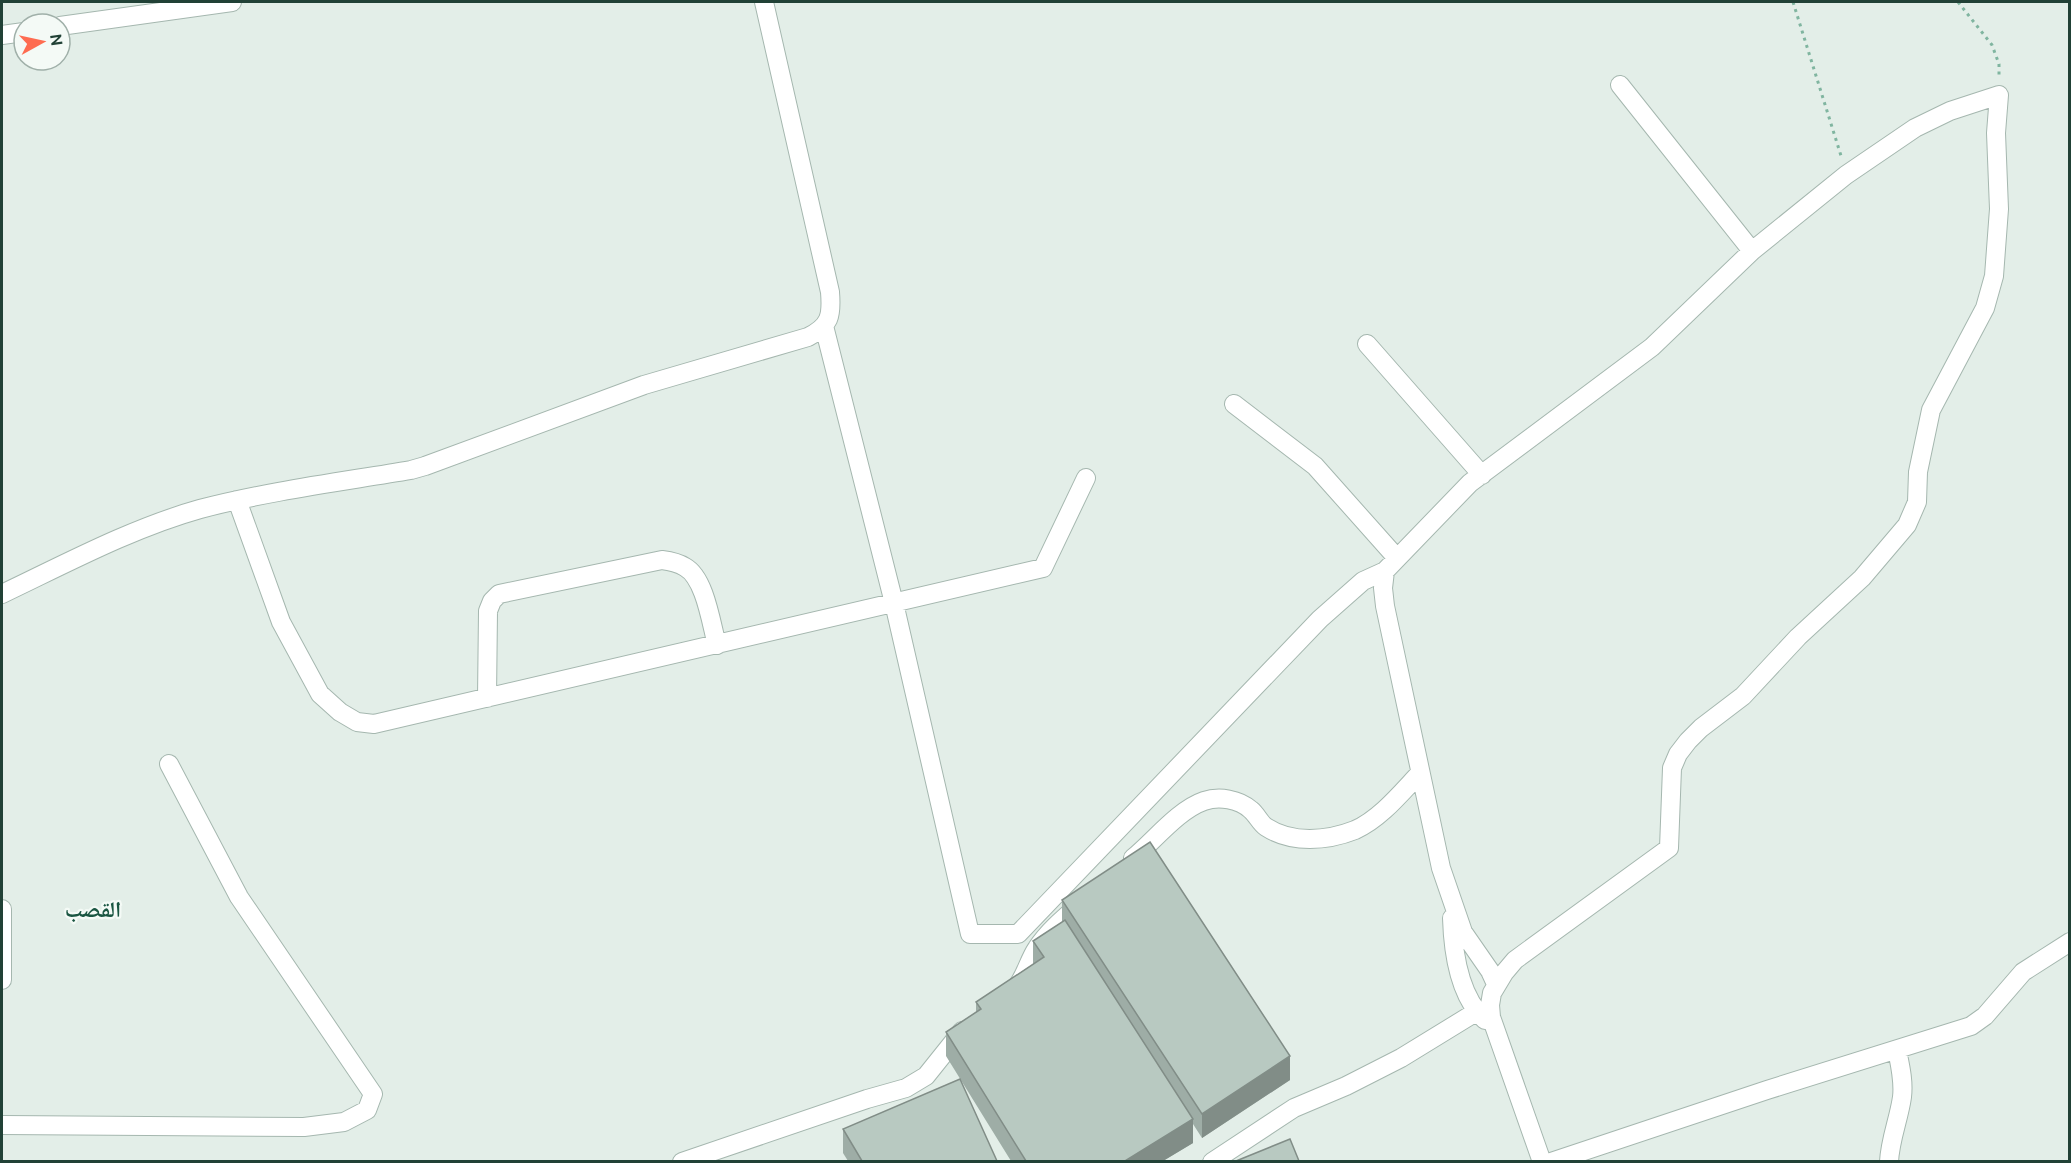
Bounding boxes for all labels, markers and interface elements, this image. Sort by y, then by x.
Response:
north arrow [12,12,72,72]
text: N [47,33,67,47]
district label: القصب [65,896,121,923]

